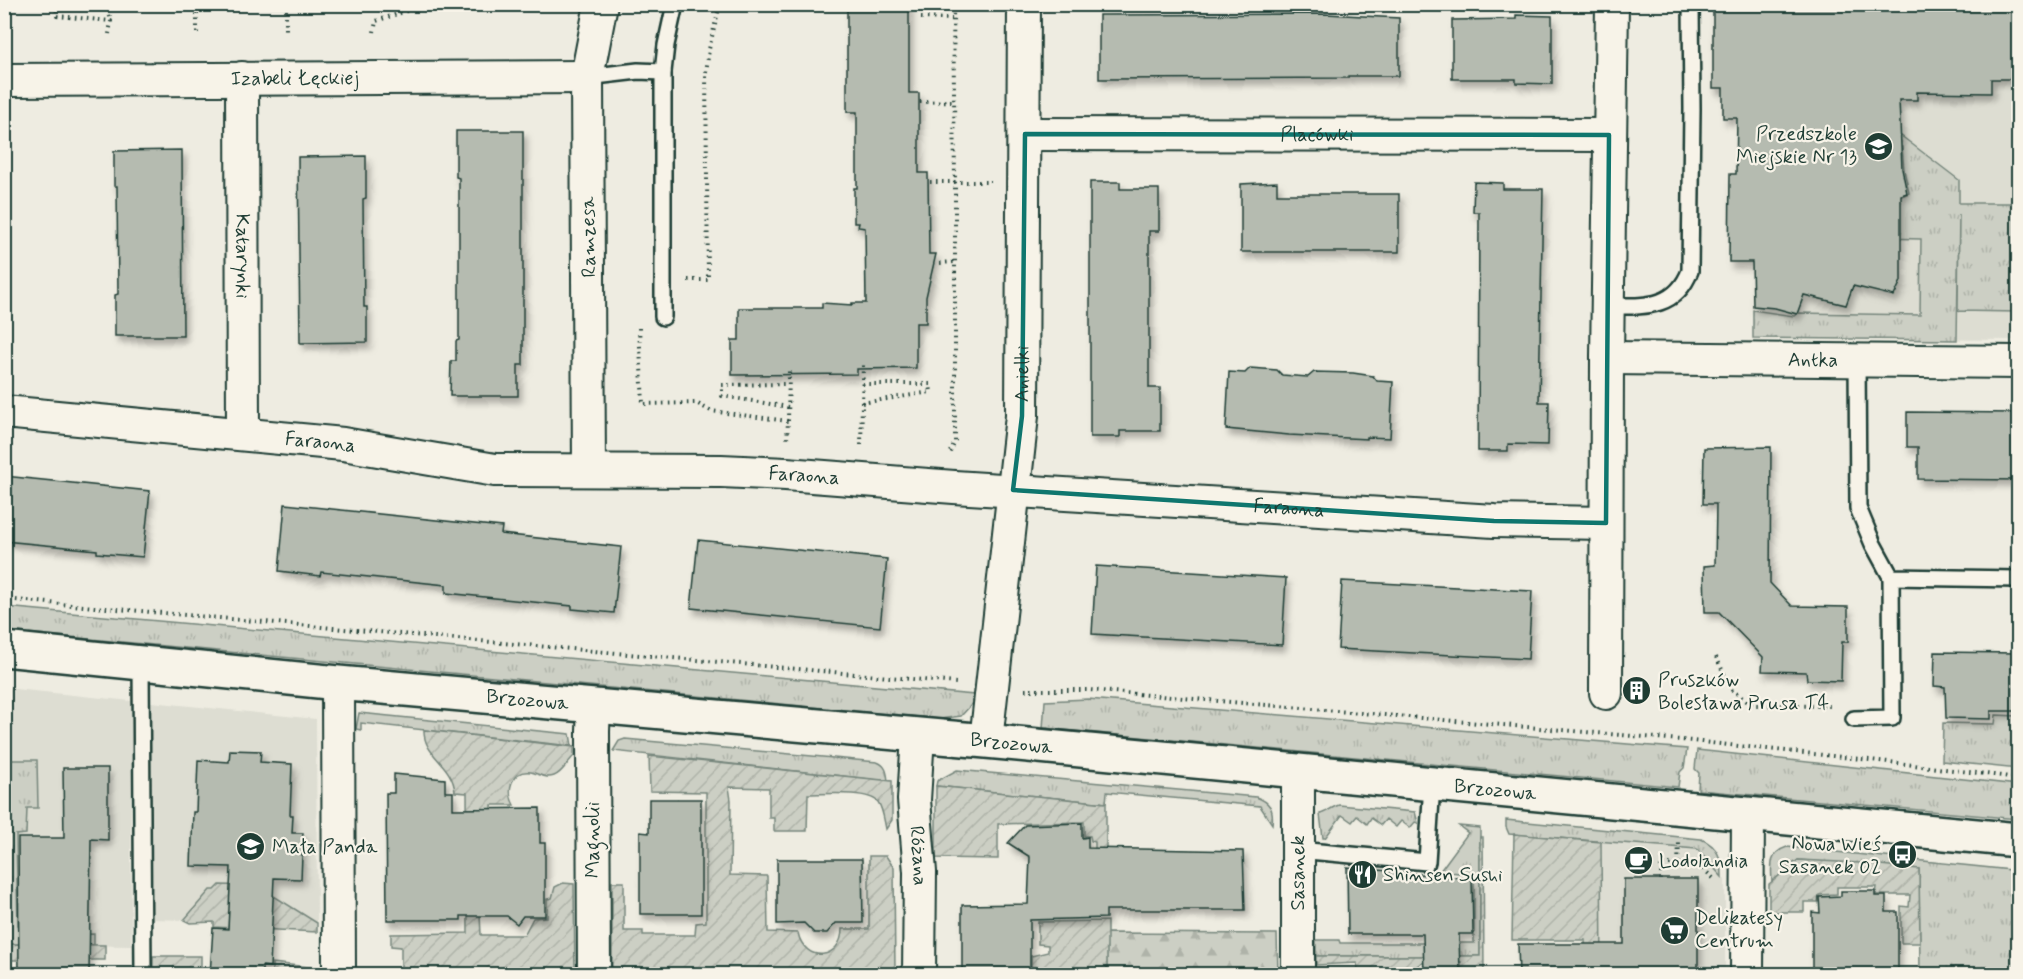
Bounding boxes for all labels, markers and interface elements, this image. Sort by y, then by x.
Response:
street label: Izabeli Łęckiej [231,65,359,92]
street label: Placówki [1280,121,1354,148]
place label: Przedszkole Miejskie Nr 13 [1736,121,1857,171]
school or university icon: Przedszkole Miejskie Nr 13 [1862,130,1894,162]
street label: Ramzesa [575,195,603,278]
street label: Katarynki [229,213,256,299]
street label: Anielki [1009,346,1036,402]
street label: Antka [1788,346,1838,374]
street label: Faraona [284,425,358,460]
street label: Faraona [768,460,841,492]
street label: Faraona [1253,492,1325,524]
place label: Pruszków Bolesława Prusa T4 [1658,667,1830,717]
building icon: Pruszków Bolesława Prusa T4 [1621,675,1653,707]
street label: Brzozowa [485,683,571,717]
street label: Brzozowa [969,726,1055,761]
street label: Brzozowa [1453,772,1539,807]
street label: Magnolii [580,802,609,878]
street label: Różana [903,825,934,886]
school or university icon: Mała Panda [235,831,267,863]
place label: Nowa Wieś Sasanek 02 [1779,831,1881,881]
place label: Mała Panda [272,834,379,861]
street label: Sasanek [1285,835,1312,911]
bus stop icon: Nowa Wieś Sasanek 02 [1886,839,1918,871]
cafe icon: Lodolandia [1622,845,1654,877]
place label: Lodolandia [1659,848,1748,875]
restaurant icon: Shinsen Sushi [1346,859,1378,891]
place label: Shinsen Sushi [1383,862,1503,889]
place label: Delikatesy Centrum [1695,905,1783,955]
supermarket icon: Delikatesy Centrum [1658,914,1690,946]

